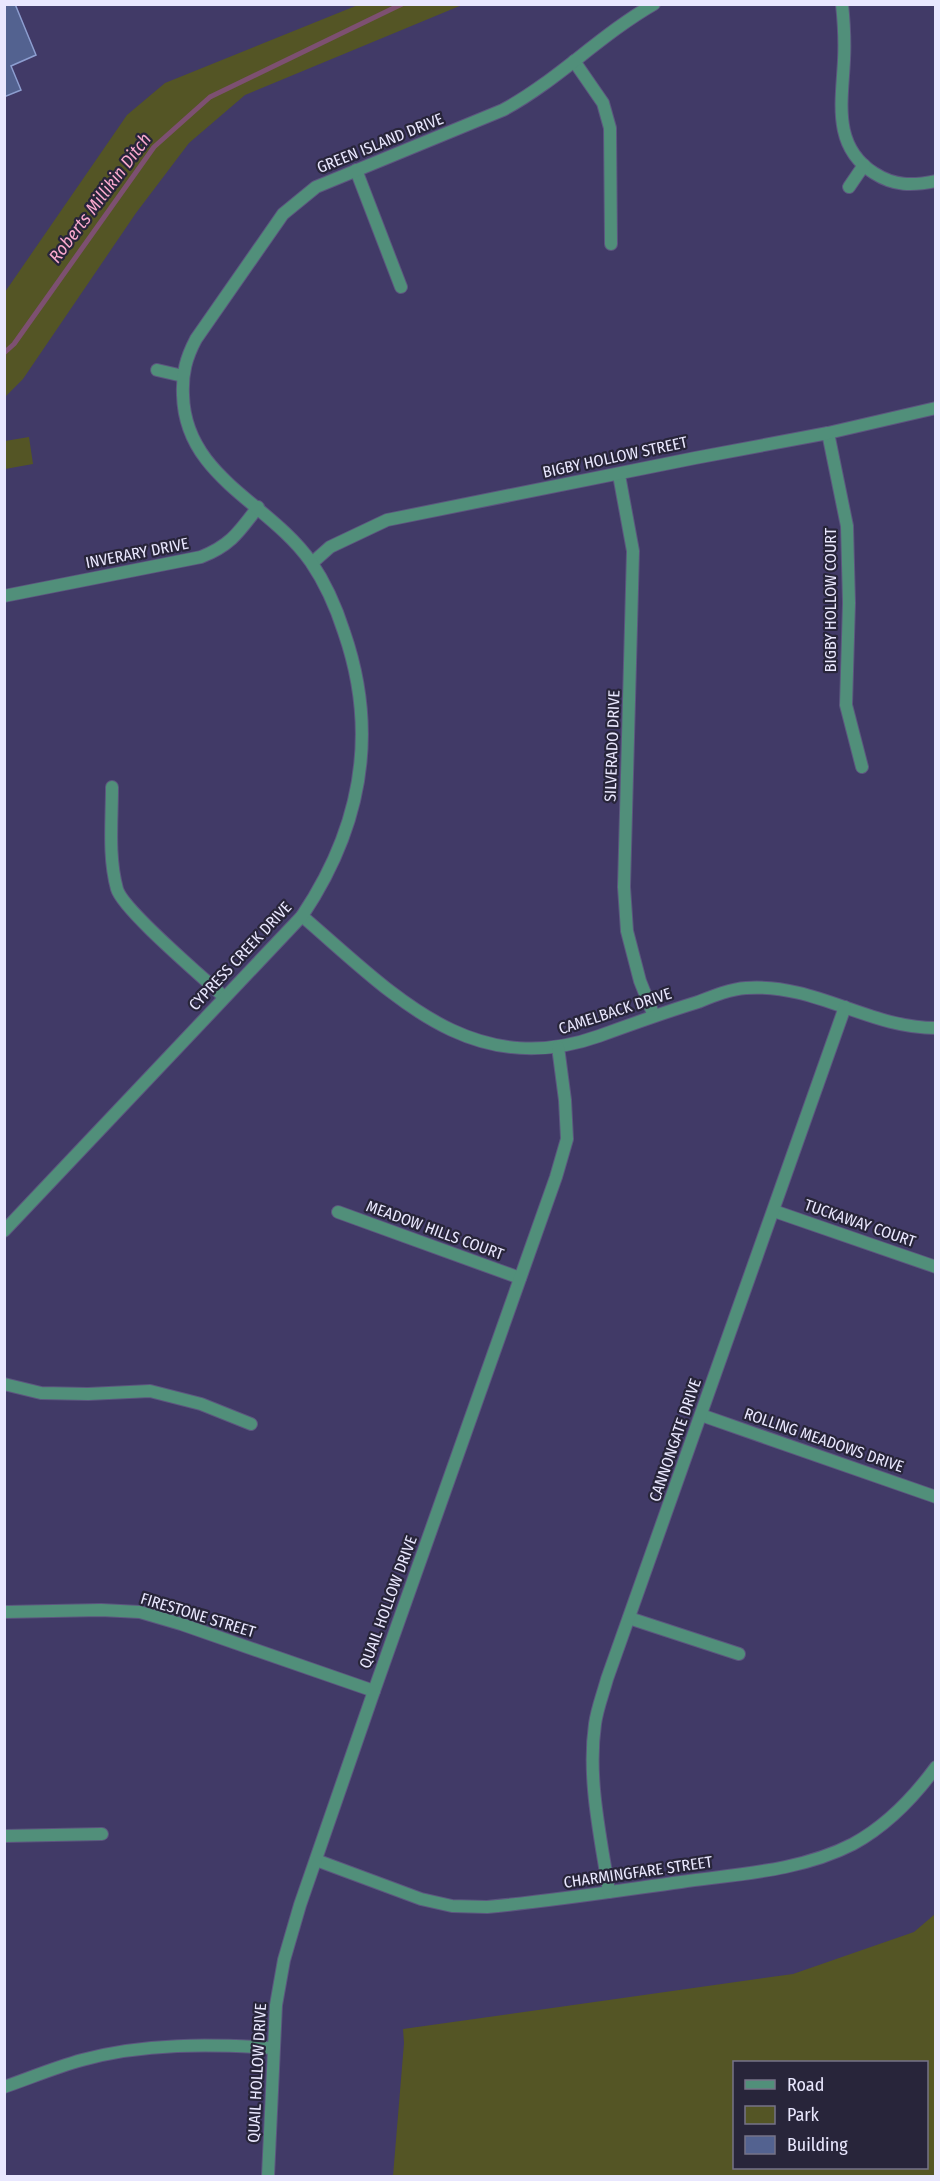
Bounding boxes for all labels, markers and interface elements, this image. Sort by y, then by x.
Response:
street label: GREEN ISLAND DRIVE [314,109,446,177]
water label: Roberts Millikin Ditch [44,129,156,267]
street label: BIGBY HOLLOW STREET [541,432,690,482]
street label: BIGBY HOLLOW COURT [821,527,840,672]
street label: INVERARY DRIVE [84,534,190,572]
street label: SILVERADO DRIVE [601,690,623,802]
street label: CYPRESS CREEK DRIVE [185,898,295,1014]
street label: CAMELBACK DRIVE [556,984,674,1038]
street label: TUCKAWAY COURT [802,1195,919,1251]
street label: MEADOW HILLS COURT [364,1196,507,1264]
street label: CANNONGATE DRIVE [645,1376,705,1504]
street label: ROLLING MEADOWS DRIVE [742,1404,906,1476]
street label: QUAIL HOLLOW DRIVE [355,1533,421,1671]
street label: FIRESTONE STREET [138,1589,258,1642]
street label: CHARMINGFARE STREET [562,1852,714,1892]
street label: QUAIL HOLLOW DRIVE [244,2003,270,2143]
legend [733,2061,928,2169]
text: Road [787,2074,824,2096]
text: Park [787,2104,820,2126]
text: Building [787,2134,848,2156]

